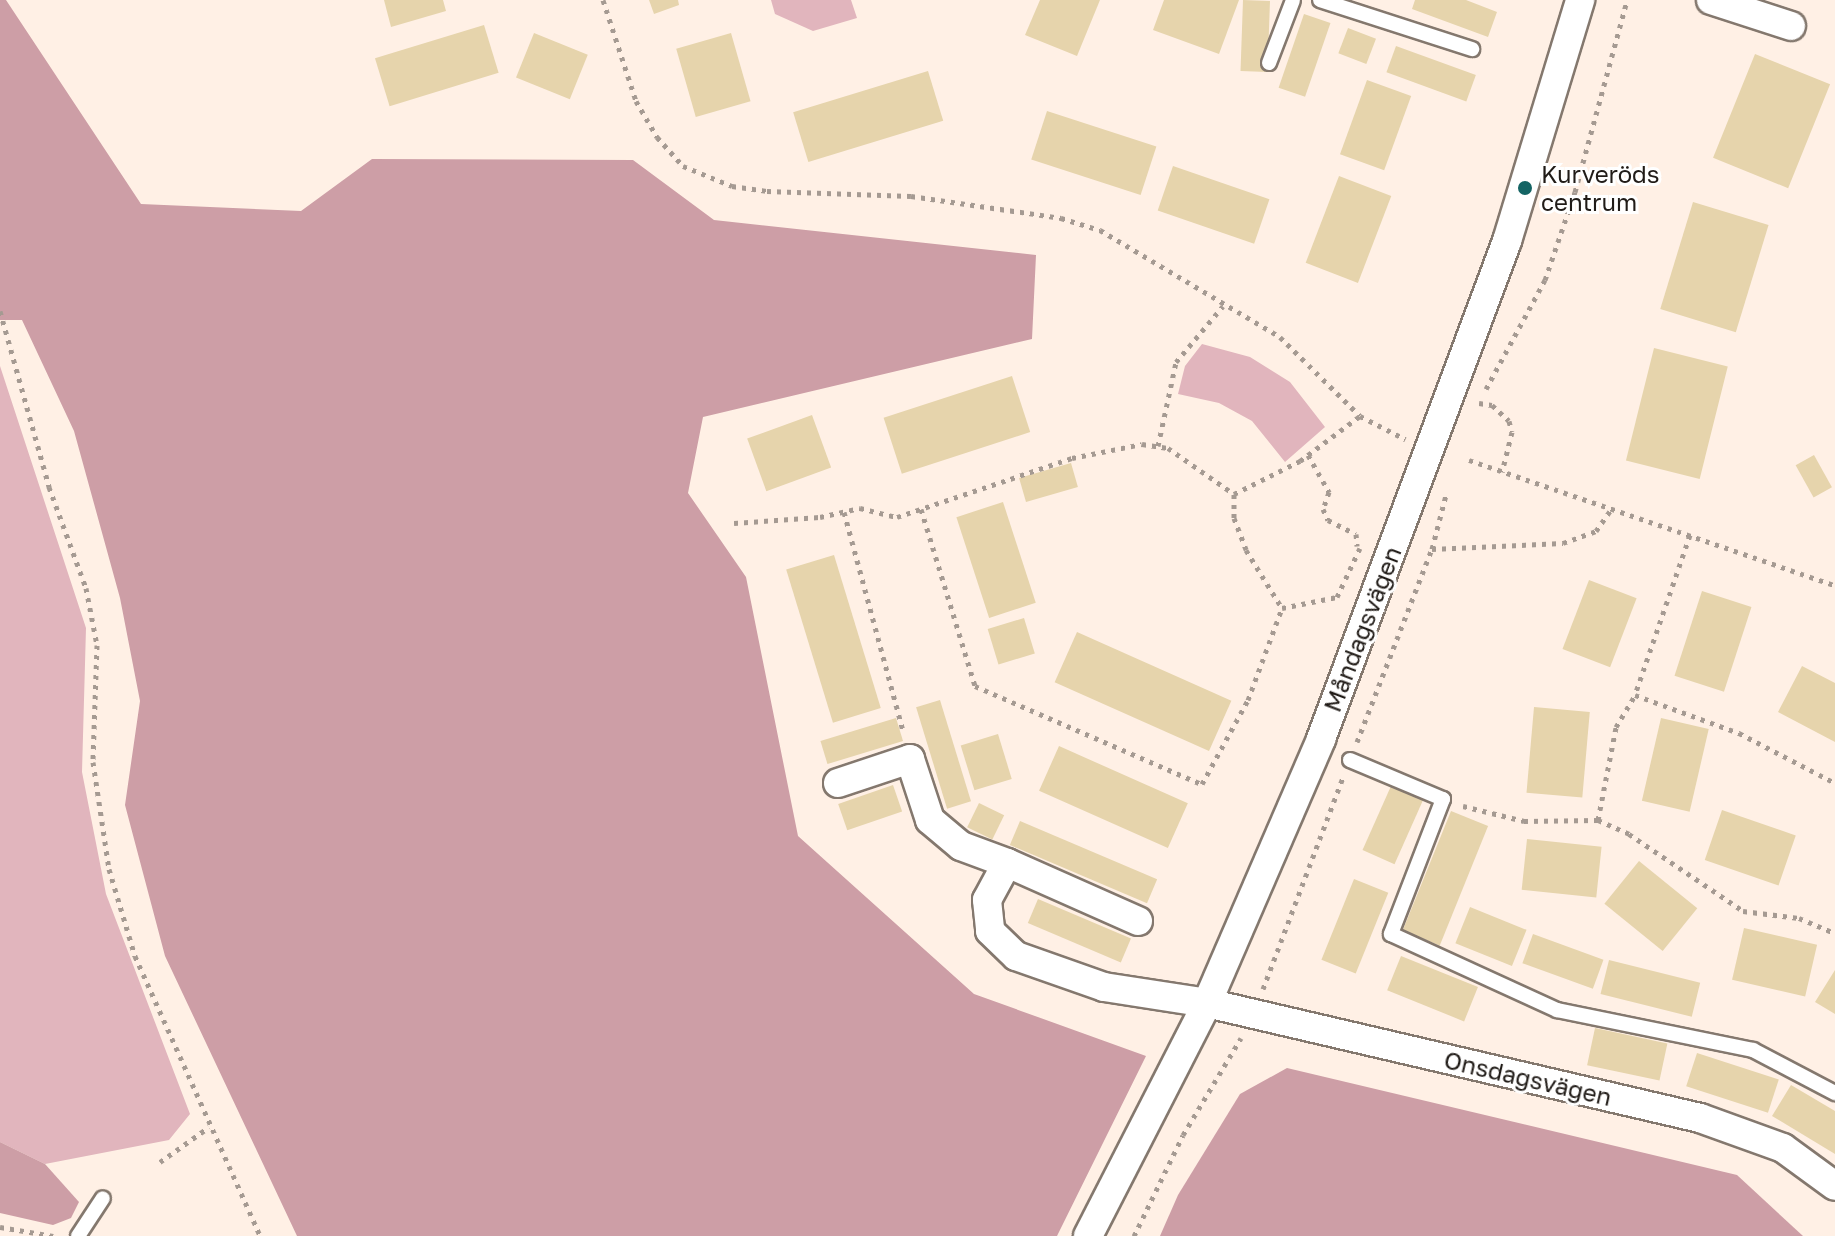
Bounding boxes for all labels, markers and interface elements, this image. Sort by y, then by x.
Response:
place label: Kurveröds centrum [1541,160,1660,216]
marker: Kurveröds centrum [1516,179,1534,197]
street label: Måndagsvägen [1317,542,1407,716]
street label: Onsdagsvägen [1441,1045,1615,1111]

